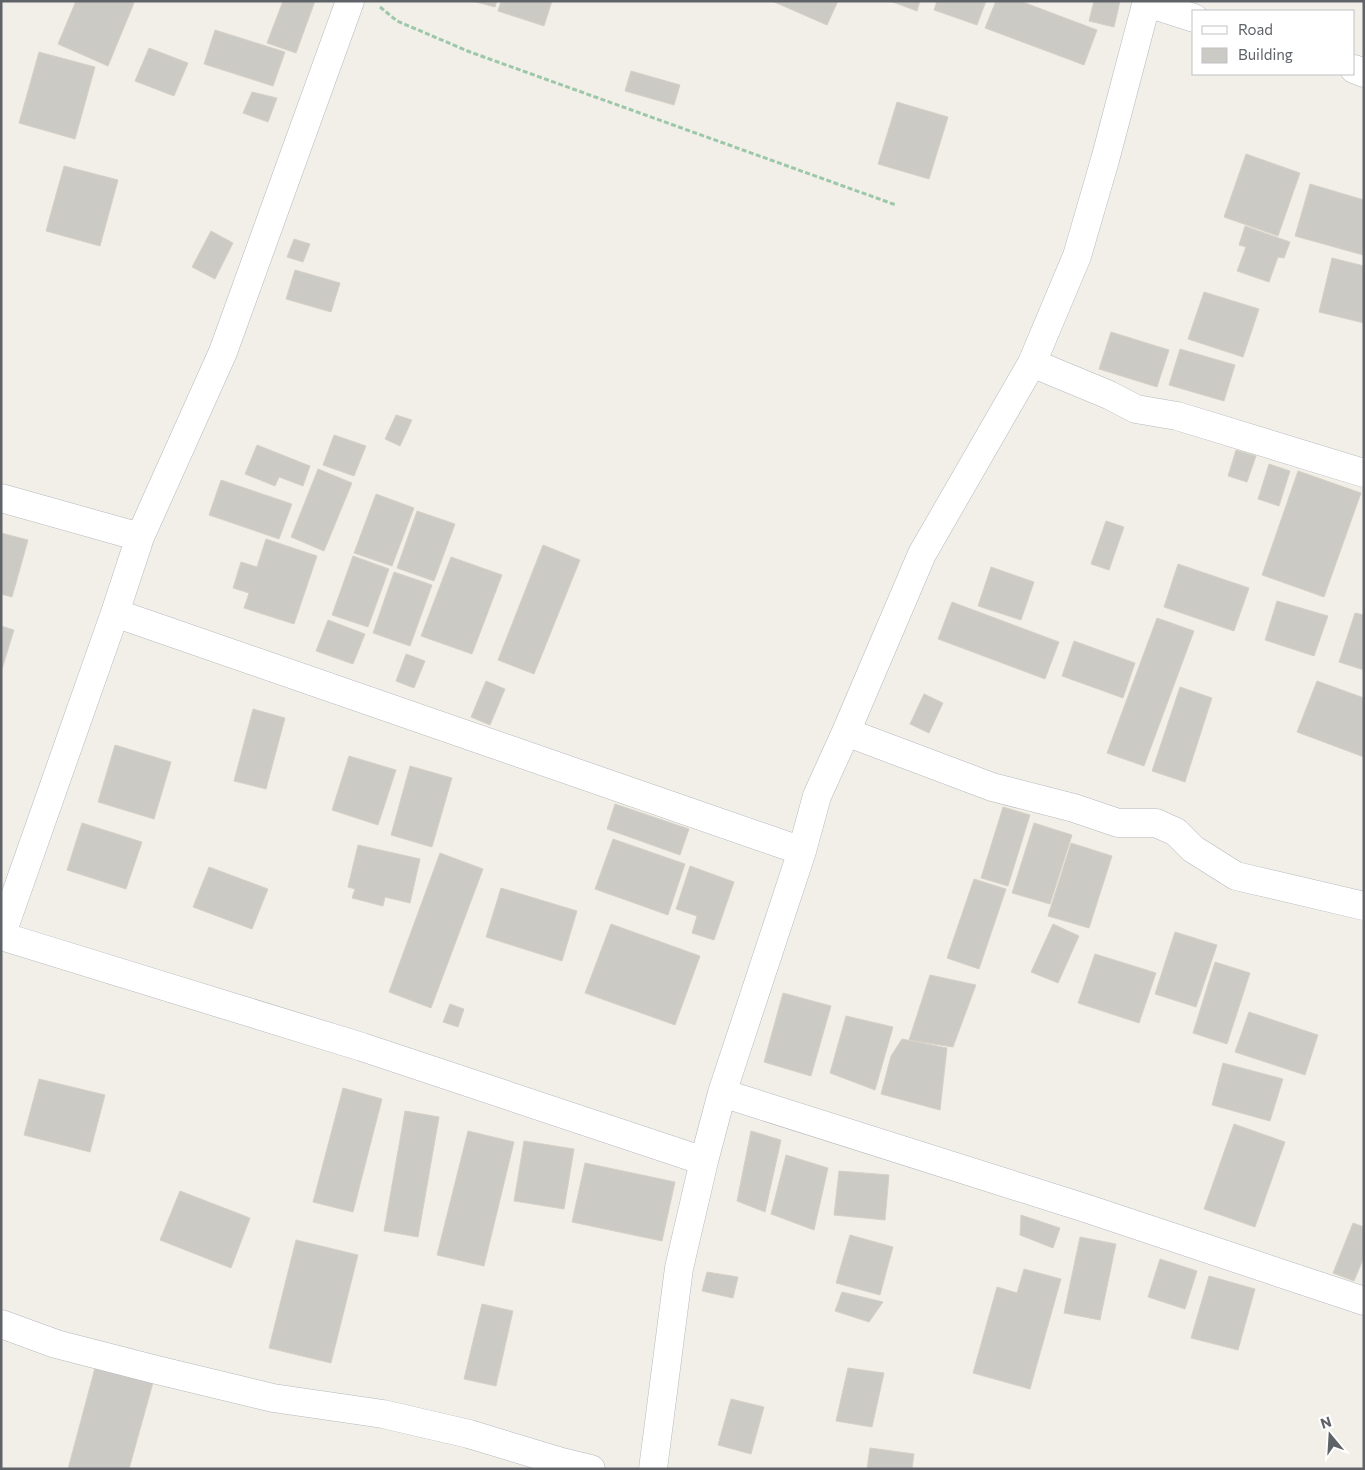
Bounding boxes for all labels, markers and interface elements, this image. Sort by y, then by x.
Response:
legend [1192,10,1355,75]
text: Road [1238,20,1273,38]
text: Building [1238,45,1293,63]
north arrow [1305,1410,1355,1460]
text: N [1318,1412,1333,1432]

